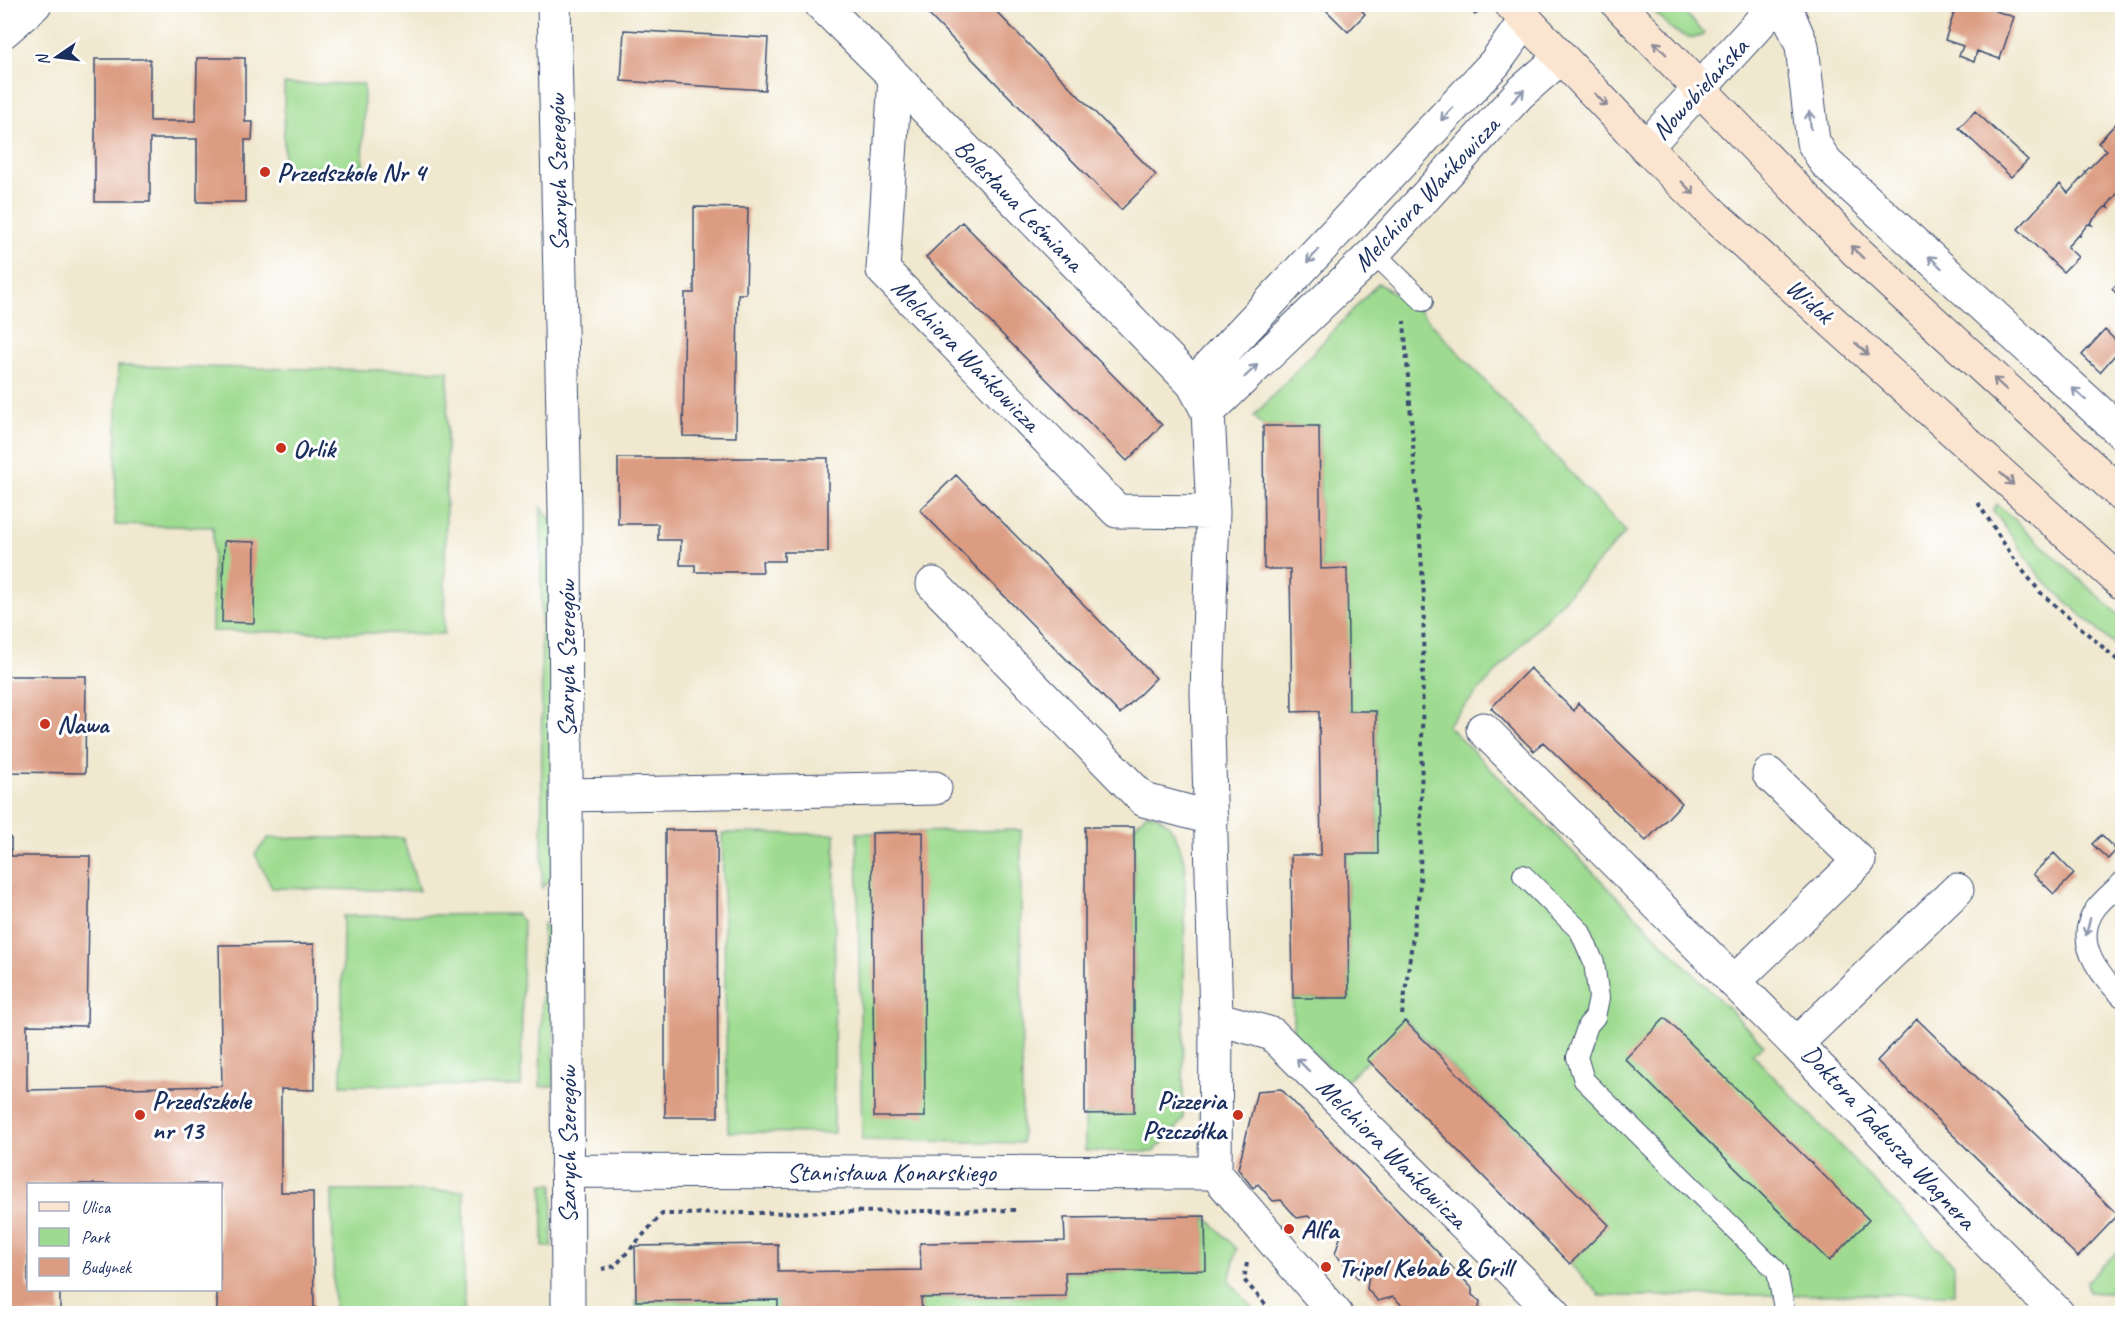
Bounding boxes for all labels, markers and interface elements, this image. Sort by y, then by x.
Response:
north arrow [27,27,87,87]
street label: Nowobielańska [1644,30,1757,147]
one-way arrow [1653,41,1667,56]
text: N [32,50,54,68]
one-way arrow [1510,88,1525,103]
street label: Szarych Szeregów [540,92,576,252]
one-way arrow [1593,92,1608,107]
one-way arrow [1440,106,1454,121]
street label: Melchiora Wańkowicza [1346,108,1508,279]
one-way arrow [1804,110,1815,130]
street label: Bolesława Leśmiana [947,132,1092,280]
place label: Przedszkole Nr 4 [277,156,429,189]
marker: Przedszkole Nr 4 [258,165,272,179]
one-way arrow [1680,181,1695,196]
one-way arrow [1849,244,1864,259]
one-way arrow [1306,248,1321,263]
one-way arrow [1928,255,1943,269]
street label: Melchiora Wańkowicza [885,271,1049,440]
street label: Widok [1779,271,1842,332]
one-way arrow [1854,341,1869,355]
one-way arrow [1243,364,1258,379]
one-way arrow [1993,377,2008,391]
one-way arrow [2072,387,2087,401]
place label: Orlik [293,432,337,465]
marker: Orlik [274,441,288,455]
one-way arrow [1999,472,2014,486]
street label: Szarych Szeregów [550,578,583,738]
place label: Nawa [57,708,111,741]
marker: Nawa [38,717,52,731]
one-way arrow [2082,917,2094,936]
street label: Doktora Tadeusza Wagnera [1795,1038,1984,1238]
one-way arrow [1296,1058,1311,1072]
street label: Szarych Szeregów [551,1064,584,1224]
street label: Melchiora Wańkowicza [1310,1071,1476,1237]
place label: Przedszkole nr 13 [152,1084,253,1147]
place label: Pizzeria Pszczółka [1143,1084,1228,1147]
marker: Przedszkole nr 13 [133,1108,147,1122]
marker: Pizzeria Pszczółka [1231,1108,1245,1122]
street label: Stanisława Konarskiego [786,1156,997,1189]
legend [27,1183,222,1291]
text: Ulica [81,1196,112,1218]
place label: Alfa [1301,1213,1341,1246]
marker: Alfa [1282,1222,1296,1236]
text: Park [81,1226,111,1248]
place label: Tripol Kebab & Grill [1338,1251,1518,1284]
text: Budynek [81,1256,132,1278]
marker: Tripol Kebab & Grill [1319,1260,1333,1274]

